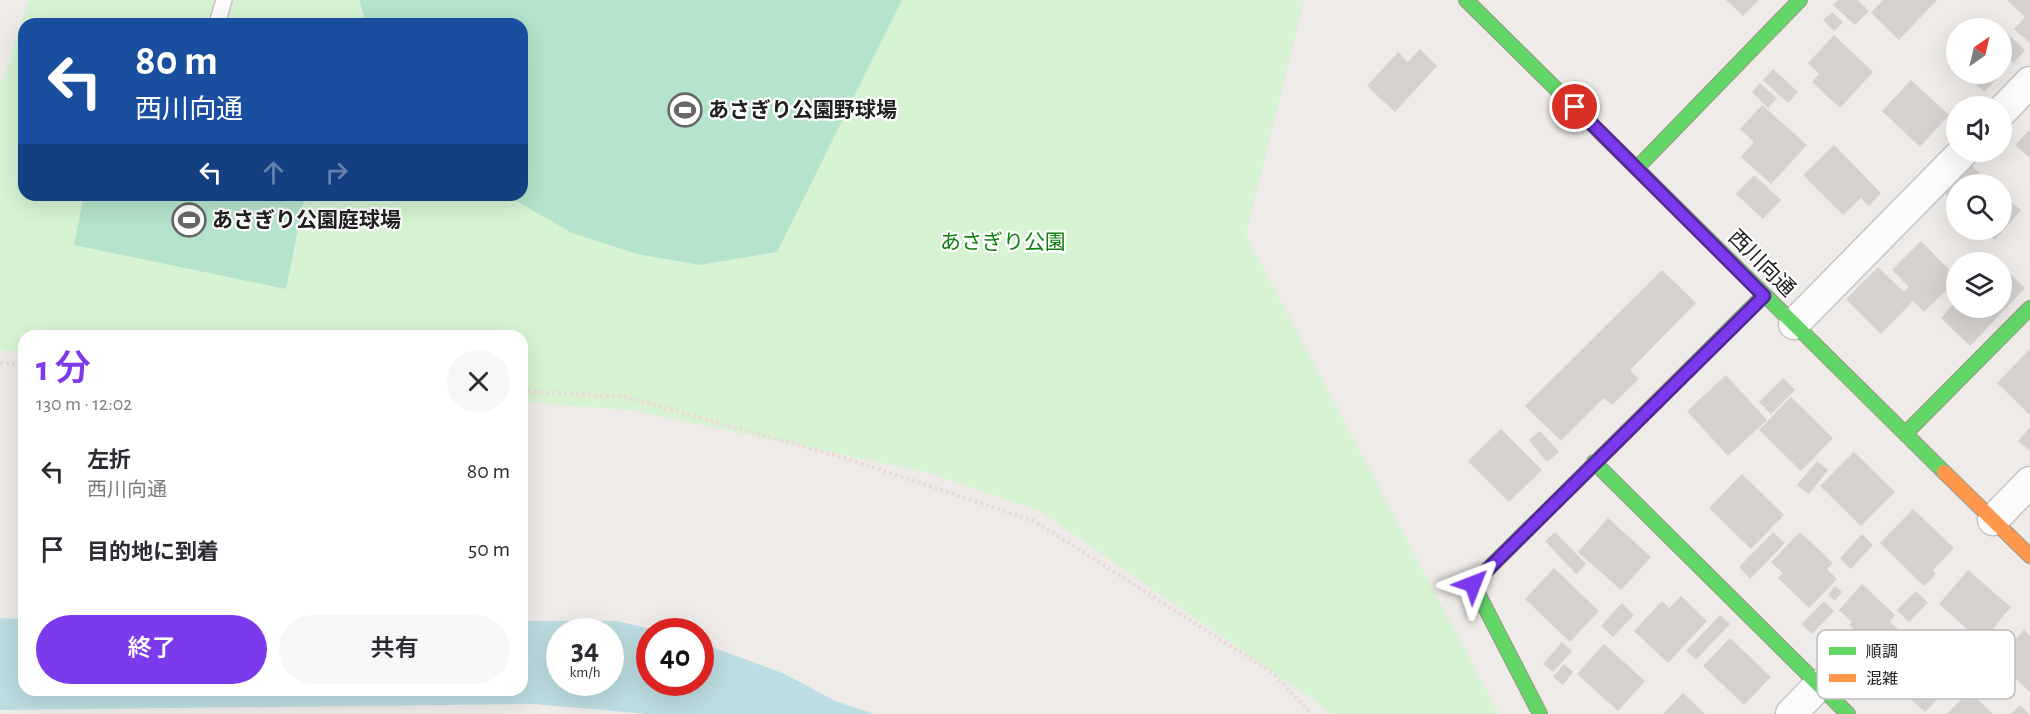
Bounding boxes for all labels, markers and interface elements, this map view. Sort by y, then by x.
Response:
north arrow [1946,18,2012,84]
map controls [1946,18,2012,318]
text: 80 m [135,40,218,82]
icon: left [36,42,114,120]
pin [1549,81,1600,132]
icon: arrive [1558,90,1591,123]
sports icon: あさぎり公園野球場 [667,92,703,128]
text: 西川向通 [135,96,243,123]
button: sound [1946,96,2012,162]
place label: あさぎり公園野球場 [708,99,897,121]
icon: left [194,156,227,189]
icon: ahead [257,156,290,189]
icon: right [320,156,353,189]
button: search [1946,174,2012,240]
sports icon: あさぎり公園庭球場 [171,202,207,238]
place label: あさぎり公園庭球場 [212,209,401,231]
street label: 西川向通 [1725,226,1799,300]
park label: あさぎり公園 [940,231,1066,253]
button: layers [1946,252,2012,318]
button: close [447,350,510,413]
text: 1 分 [36,351,90,387]
text: 130 m · 12:02 [36,394,132,414]
text: 左折 [87,449,131,471]
icon: left [36,455,69,488]
text: 80 m [467,460,510,482]
text: 西川向通 [87,480,167,500]
icon: arrive [36,533,69,566]
text: 50 m [468,538,510,560]
text: 目的地に到着 [87,541,219,563]
position arrow [1441,552,1505,616]
button: 終了 [36,615,267,684]
button: 共有 [279,615,510,684]
speed limit sign: 40 [636,618,714,696]
legend [1817,630,2015,699]
text: 34 [571,635,599,665]
text: 順調 [1866,644,1898,660]
text: km/h [570,665,600,680]
text: 混雑 [1866,670,1898,687]

